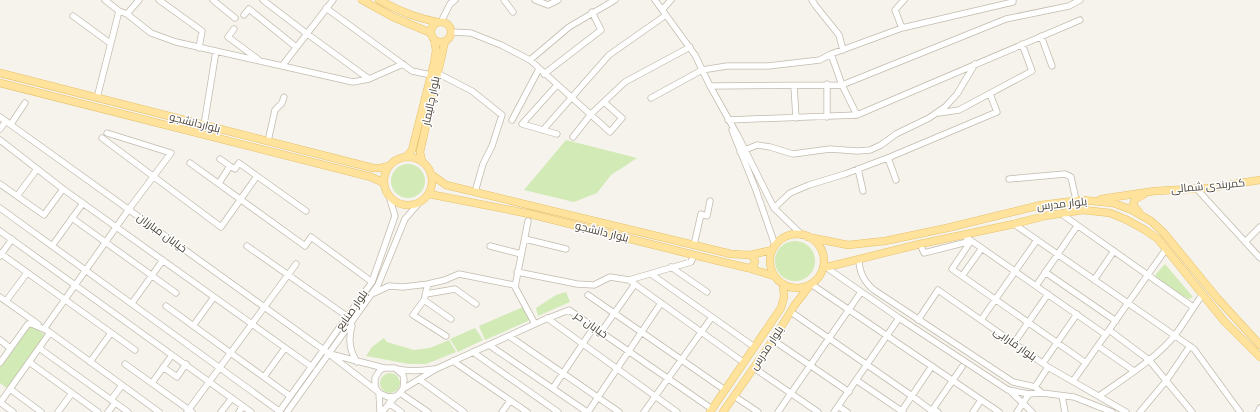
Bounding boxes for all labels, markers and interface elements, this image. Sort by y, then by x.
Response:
street label: بلوار چالیمار [419,75,443,128]
street label: بلواردانشجو [168,110,222,136]
street label: کمربندی شمالی [1170,176,1246,196]
street label: بلوار مدرس [1036,195,1088,213]
street label: خیابان مبارزان [135,211,189,255]
street label: بلوار دانشجو [574,219,630,245]
street label: بلوار صنایع [333,287,372,333]
street label: خیابان حر [571,308,610,341]
street label: بلوار مدرس [748,323,786,372]
street label: بلوار فارابی [991,324,1039,364]

